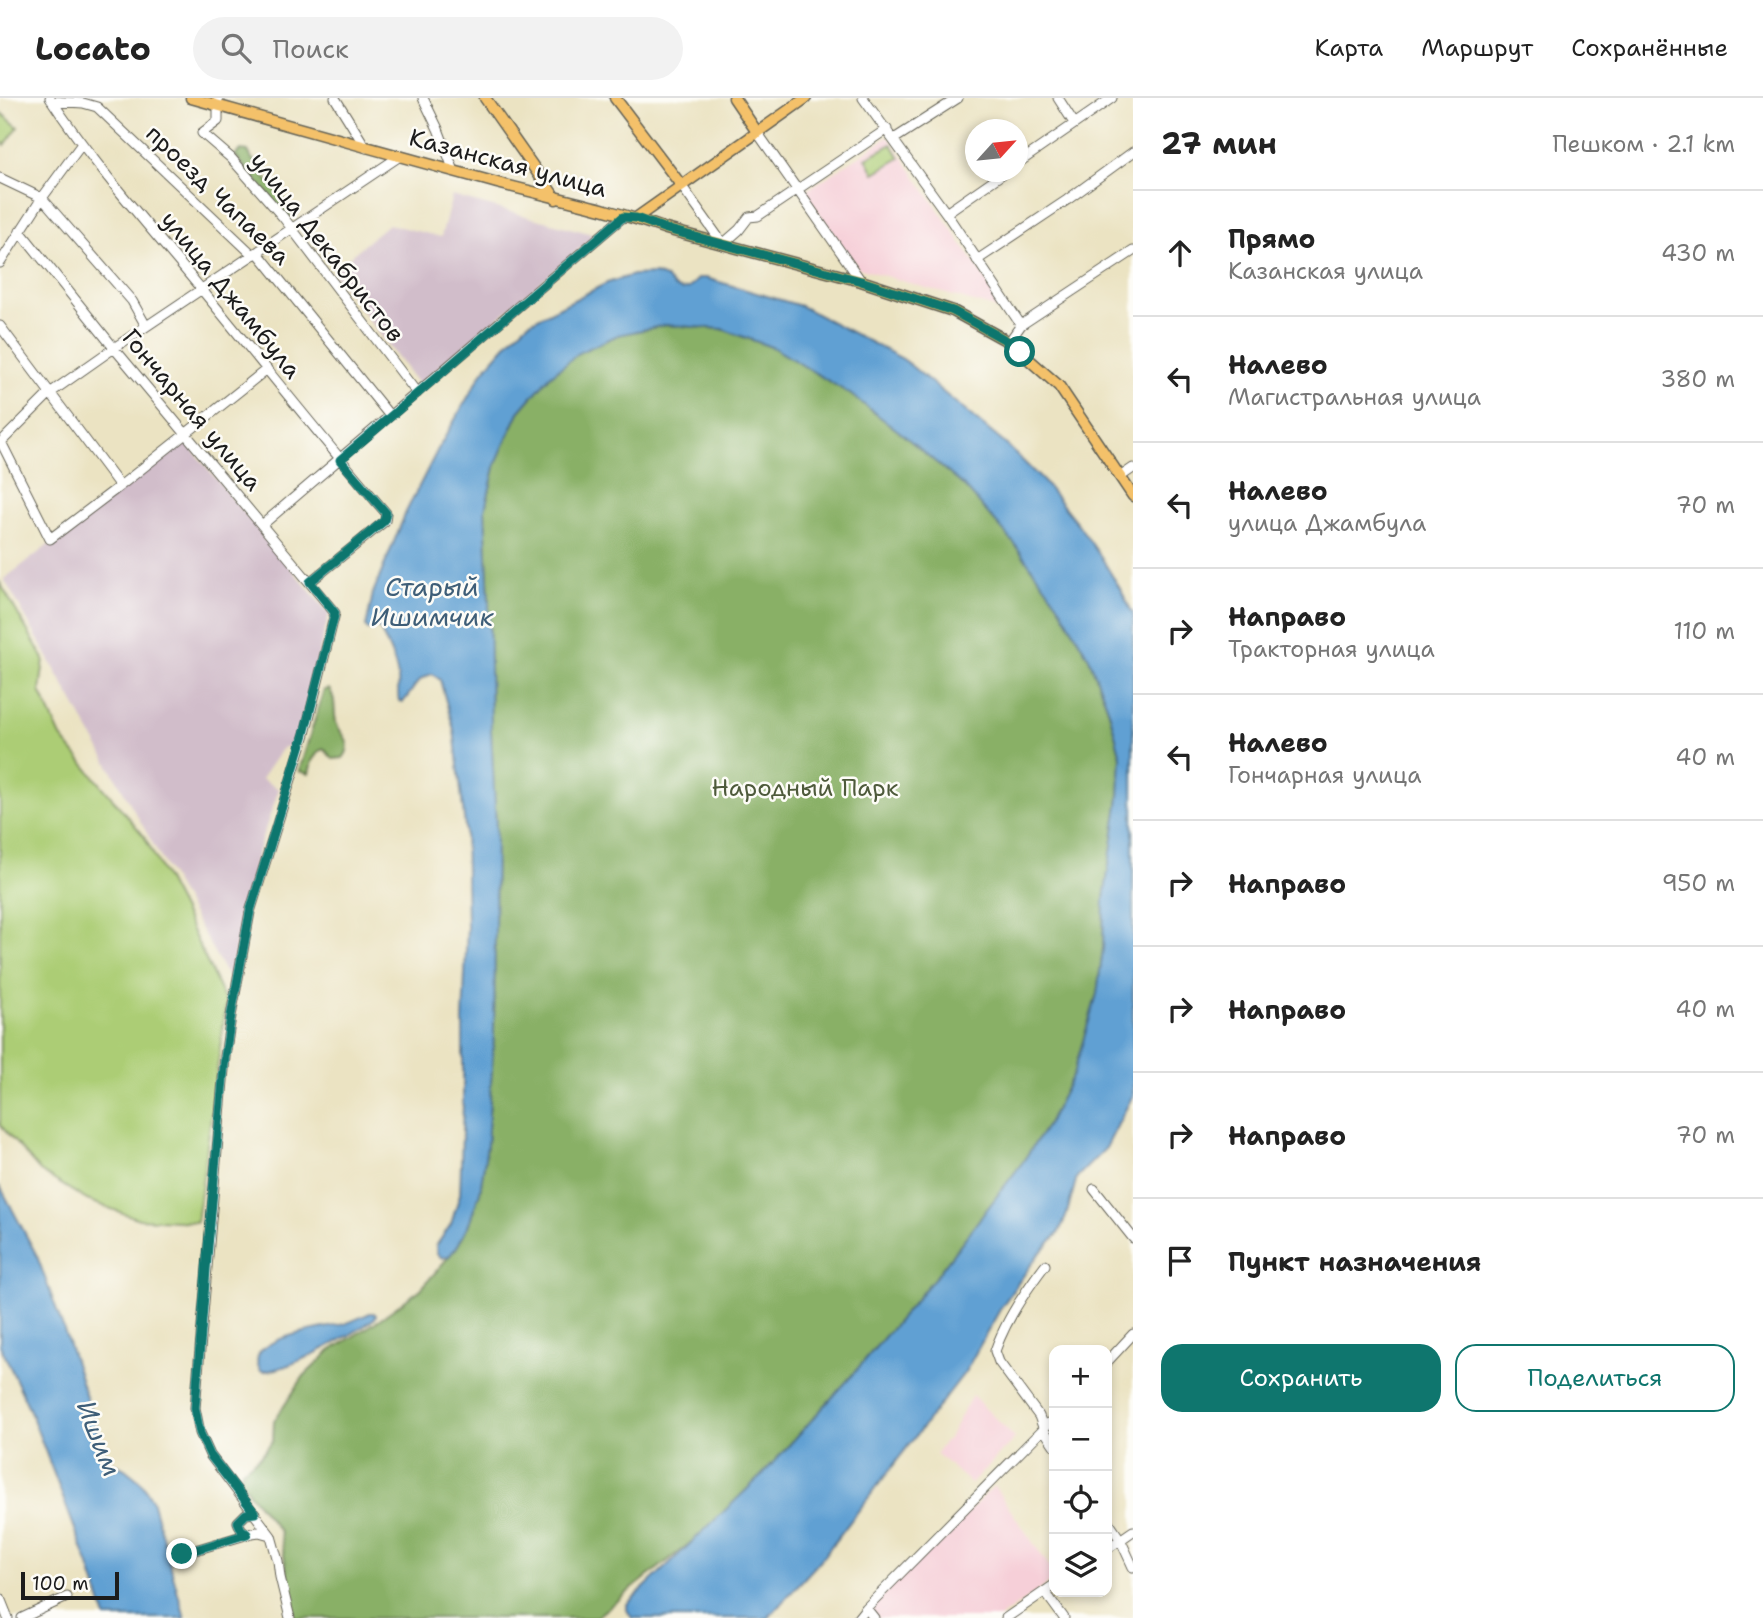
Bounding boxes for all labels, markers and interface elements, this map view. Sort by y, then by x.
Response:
search box [193,17,683,80]
text: Locato [35,26,151,71]
icon: search [217,29,255,67]
text: Поиск [273,31,349,66]
text: Карта [1315,32,1383,64]
text: Маршрут [1421,32,1533,64]
text: Сохранённые [1571,32,1728,64]
street label: проезд Чапаева [139,118,297,272]
north arrow [965,119,1028,182]
street label: Казанская улица [406,121,611,205]
text: 27 мин [1161,123,1277,164]
text: Пешком · 2.1 km [1552,129,1735,159]
street label: улица Декабристов [243,145,411,349]
street label: улица Джамбула [153,205,309,385]
text: Прямо [1228,221,1316,256]
icon: ahead [1161,234,1199,272]
text: 430 m [1661,238,1735,268]
text: Казанская улица [1228,256,1423,286]
street label: Гончарная улица [115,322,269,498]
route start [1004,336,1035,367]
text: Налево [1228,347,1328,382]
icon: left [1161,360,1199,398]
text: 380 m [1660,364,1735,394]
text: Магистральная улица [1228,382,1481,412]
text: Налево [1228,473,1328,508]
icon: left [1161,486,1199,524]
text: 70 m [1676,490,1735,520]
text: улица Джамбула [1228,508,1426,538]
water label: Старый Ишимчик [371,569,495,634]
text: Направо [1228,599,1346,634]
icon: right [1161,612,1199,650]
text: 110 m [1673,616,1735,646]
text: Тракторная улица [1228,634,1435,664]
text: Налево [1228,725,1328,760]
icon: left [1161,738,1199,776]
text: 40 m [1675,742,1735,772]
text: Гончарная улица [1228,760,1422,790]
park label: Народный Парк [712,772,899,804]
icon: right [1161,864,1199,902]
text: Направо [1228,866,1346,901]
text: 950 m [1662,868,1735,898]
icon: right [1161,990,1199,1028]
text: Направо [1228,992,1346,1027]
text: 40 m [1675,994,1735,1024]
icon: right [1161,1116,1199,1154]
text: Направо [1228,1118,1346,1153]
text: 70 m [1676,1120,1735,1150]
icon: arrive [1161,1242,1199,1280]
text: Пункт назначения [1228,1244,1481,1279]
button: Сохранить [1161,1344,1441,1412]
button: Поделиться [1455,1344,1735,1412]
map controls [1049,1345,1112,1597]
button: + [1049,1345,1112,1408]
water label: Ишим [69,1395,130,1481]
button: − [1049,1408,1112,1471]
button: locate [1049,1471,1112,1534]
button: layers [1049,1534,1112,1597]
route end [166,1538,197,1569]
scale bar [21,1569,119,1601]
text: 100 m [32,1571,89,1596]

